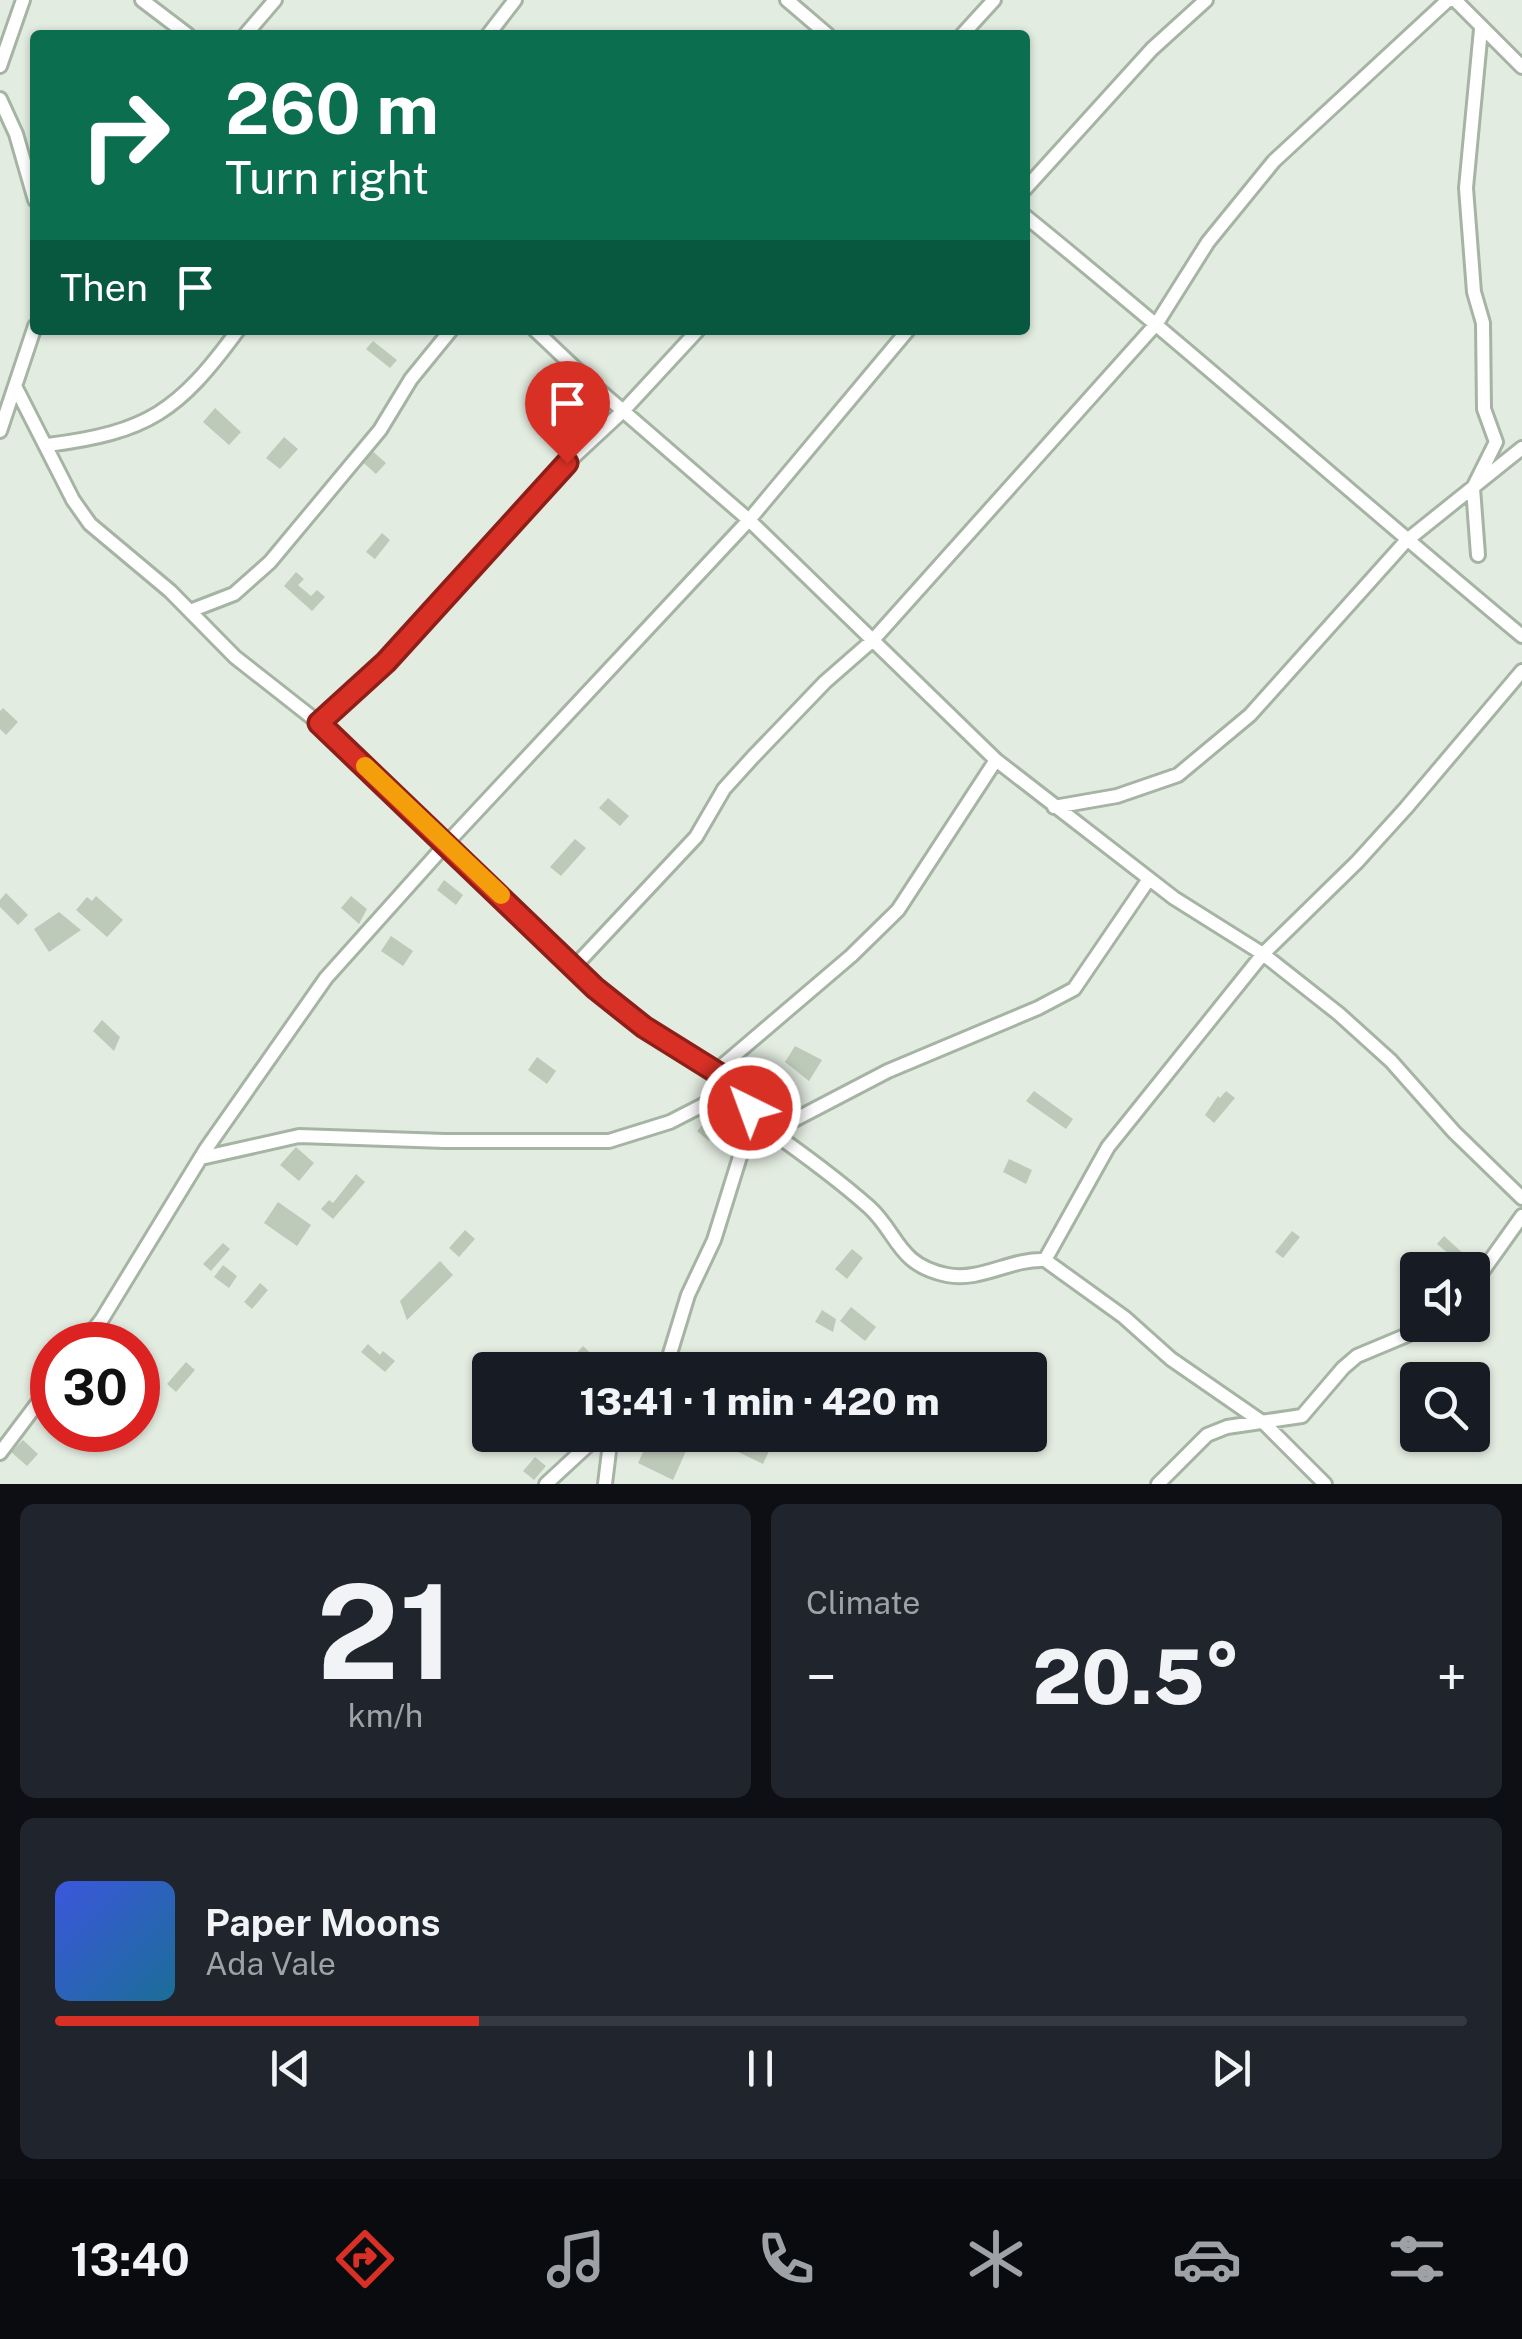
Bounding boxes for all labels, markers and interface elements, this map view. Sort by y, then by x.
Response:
text: 260 m [225,67,439,150]
icon: right [60,70,190,200]
text: Turn right [225,151,429,204]
icon: arrive [168,260,223,315]
text: Then [60,265,148,310]
pin [525,361,610,464]
icon: arrive [540,376,595,431]
position arrow [698,1056,802,1160]
map controls [1400,1252,1490,1452]
button: sound [1400,1252,1490,1342]
speed limit sign: 30 [30,1322,160,1452]
button: search [1400,1362,1490,1452]
text: 13:41 · 1 min · 420 m [579,1379,940,1424]
text: 21 [316,1556,455,1708]
text: Climate [806,1584,920,1621]
text: 20.5° [1033,1633,1240,1721]
text: − [806,1645,837,1709]
text: + [1437,1645,1467,1709]
text: km/h [348,1697,423,1734]
text: Paper Moons [205,1900,440,1945]
text: Ada Vale [205,1945,336,1982]
icon: previous [263,2041,318,2096]
icon: pause [733,2041,788,2096]
icon: next [1204,2041,1259,2096]
icon: directions [330,2224,400,2294]
icon: music [541,2224,611,2294]
icon: phone [751,2224,821,2294]
icon: climate [961,2224,1031,2294]
icon: car [1172,2224,1242,2294]
icon: filters [1382,2224,1452,2294]
text: 13:40 [70,2233,190,2286]

